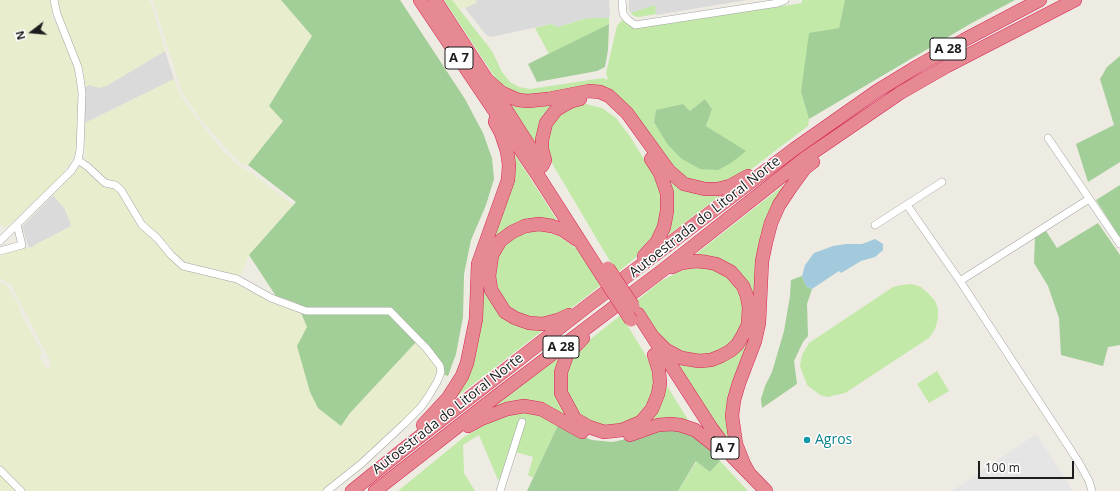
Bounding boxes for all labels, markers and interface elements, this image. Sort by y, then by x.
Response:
north arrow [12,12,52,52]
text: N [12,29,28,42]
road number: A 28 [930,38,966,60]
road number: A 7 [445,47,473,69]
street label: Autoestrada do Litoral Norte [626,153,784,281]
road number: A 28 [543,336,579,358]
street label: Autoestrada do Litoral Norte [369,350,527,478]
place label: Agros [815,432,852,448]
marker: Agros [802,435,812,445]
road number: A 7 [711,437,739,459]
scale bar [980,453,1076,479]
text: 100 m [985,459,1020,476]

